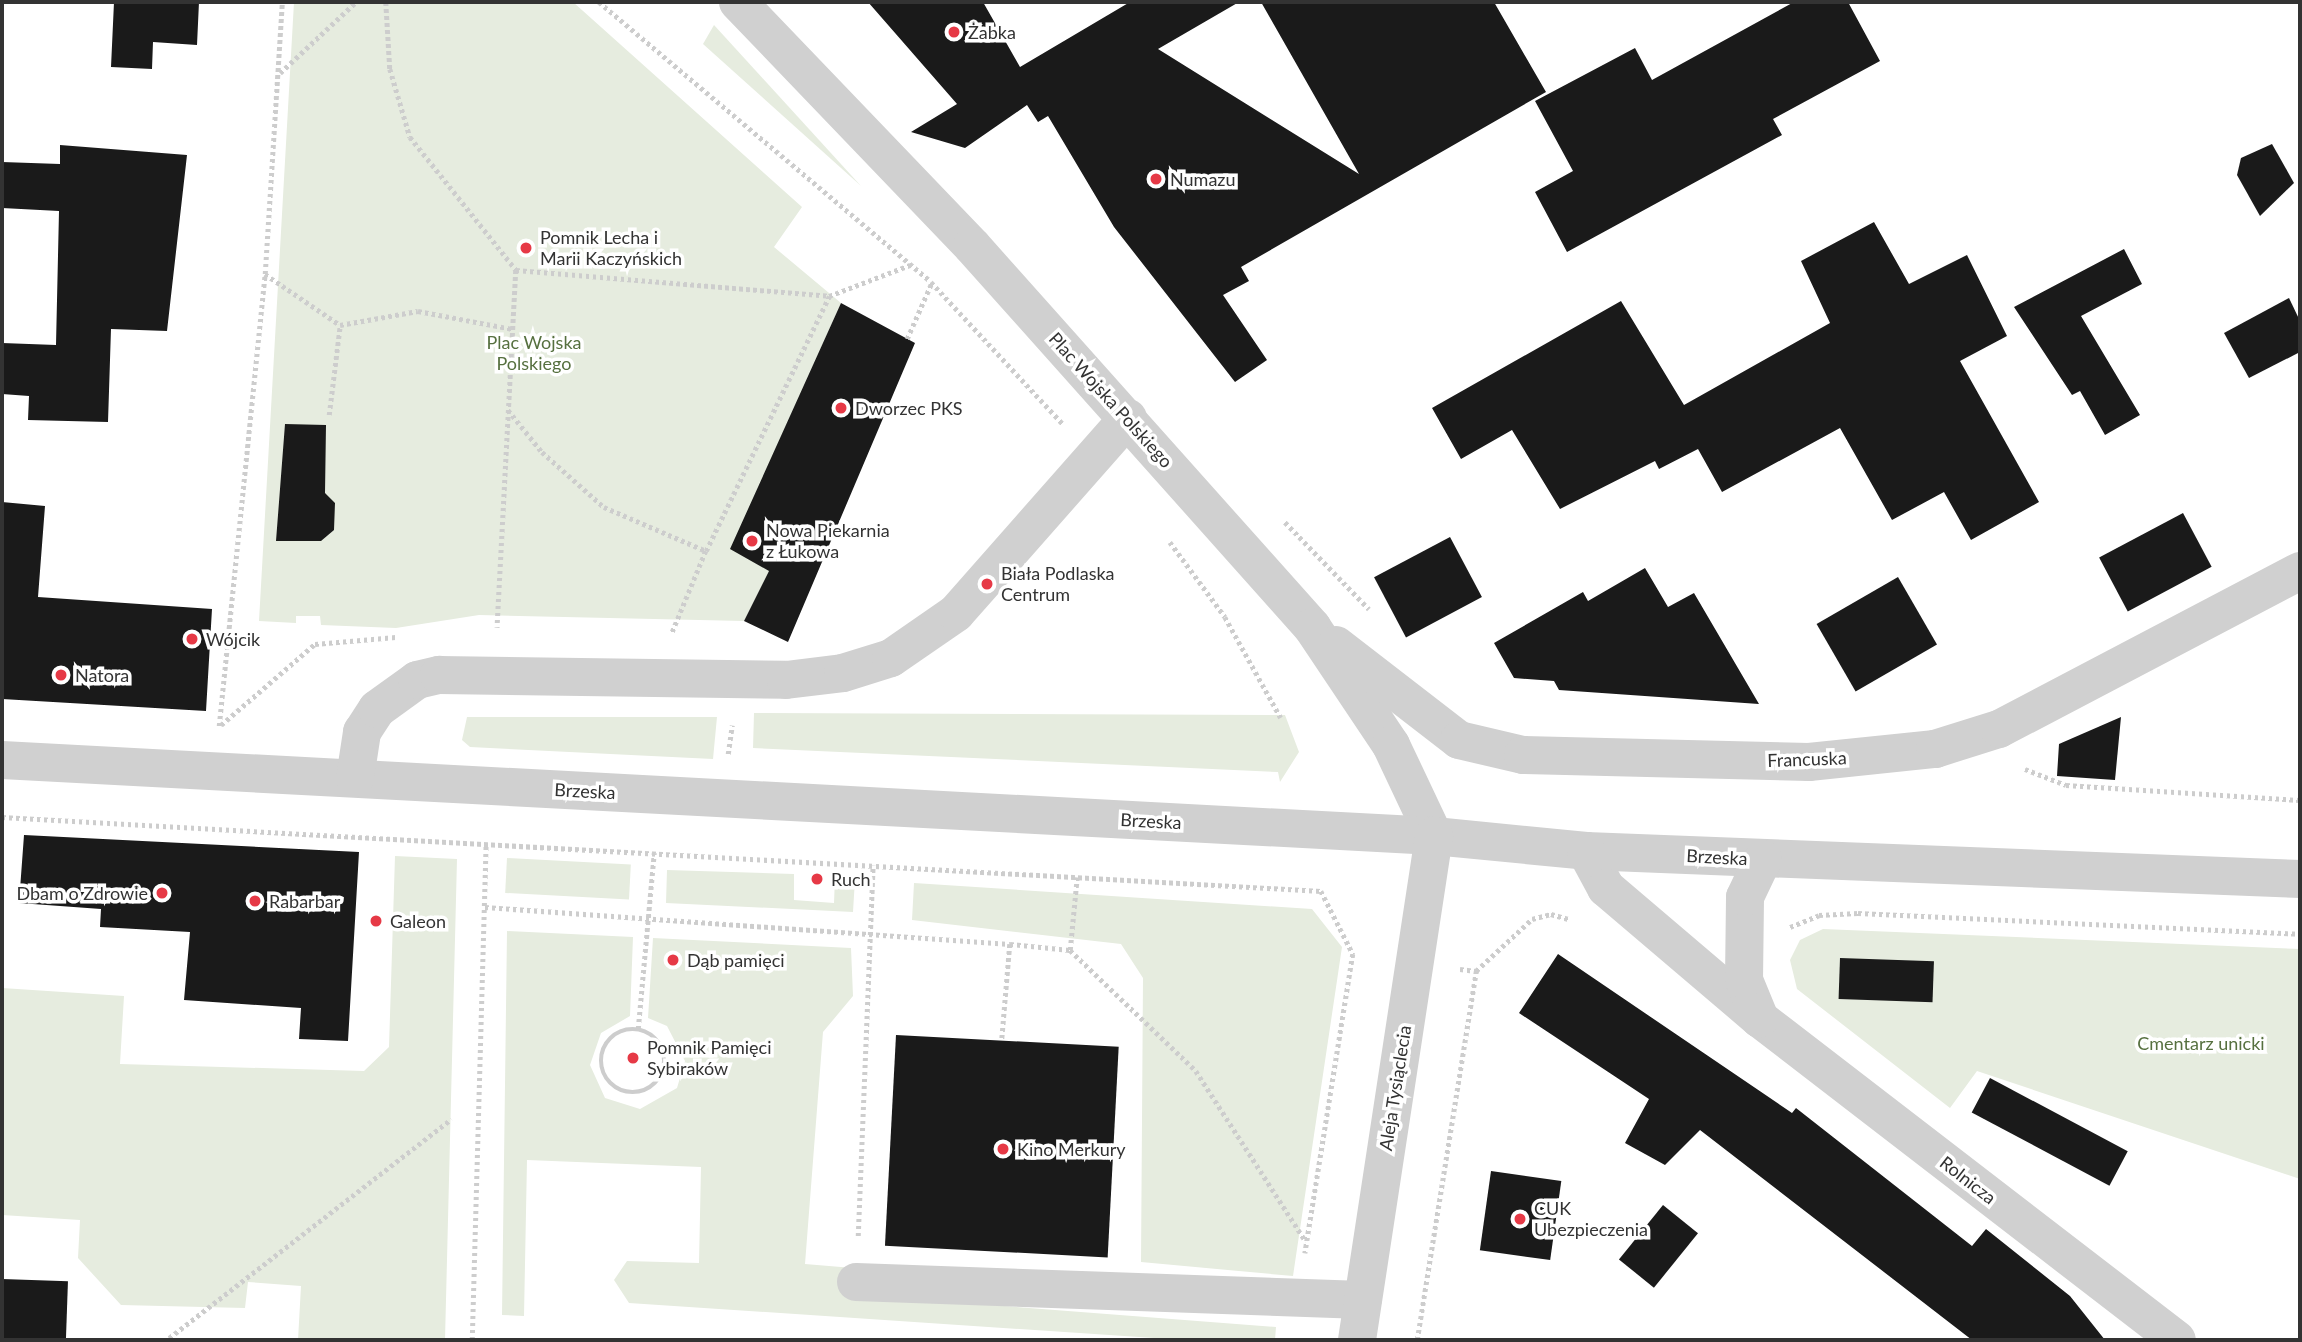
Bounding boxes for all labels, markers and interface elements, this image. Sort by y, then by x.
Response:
place label: Żabka [968,21,1016,43]
marker: Żabka [946,24,962,40]
place label: Numazu [1170,168,1236,190]
marker: Numazu [1148,171,1164,187]
place label: Pomnik Lecha i Marii Kaczyńskich [540,227,682,270]
marker: Pomnik Lecha i Marii Kaczyńskich [518,240,534,256]
street label: Plac Wojska Polskiego [1045,328,1177,472]
park label: Plac Wojska Polskiego [486,332,582,374]
place label: Dworzec PKS [855,397,963,419]
marker: Dworzec PKS [833,400,849,416]
place label: Nowa Piekarnia z Łukowa [766,520,890,562]
marker: Nowa Piekarnia z Łukowa [744,533,760,549]
place label: Biała Podlaska Centrum [1001,563,1115,606]
marker: Biała Podlaska Centrum [979,576,995,592]
place label: Wójcik [206,628,260,650]
marker: Wójcik [184,631,200,647]
place label: Natora [75,664,129,686]
marker: Natora [53,667,69,683]
street label: Francuska [1767,747,1847,771]
street label: Brzeska [554,779,616,803]
street label: Brzeska [1120,809,1182,833]
street label: Brzeska [1686,845,1748,869]
place label: Ruch [831,868,871,890]
marker: Ruch [809,871,825,887]
place label: Dbam o Zdrowie [16,882,148,904]
marker: Dbam o Zdrowie [154,885,170,901]
place label: Rabarbar [269,890,340,912]
marker: Rabarbar [247,893,263,909]
place label: Galeon [390,910,446,932]
marker: Galeon [368,913,384,929]
place label: Dąb pamięci [687,949,785,971]
marker: Dąb pamięci [665,952,681,968]
street label: Aleja Tysiąclecia [1374,1023,1416,1153]
park label: Cmentarz unicki [2137,1032,2265,1054]
place label: Pomnik Pamięci Sybiraków [647,1037,771,1080]
marker: Pomnik Pamięci Sybiraków [625,1050,641,1066]
place label: Kino Merkury [1017,1138,1126,1160]
marker: Kino Merkury [995,1141,1011,1157]
street label: Rolnicza [1936,1151,2000,1209]
place label: CUK Ubezpieczenia [1534,1198,1648,1240]
marker: CUK Ubezpieczenia [1512,1211,1528,1227]

